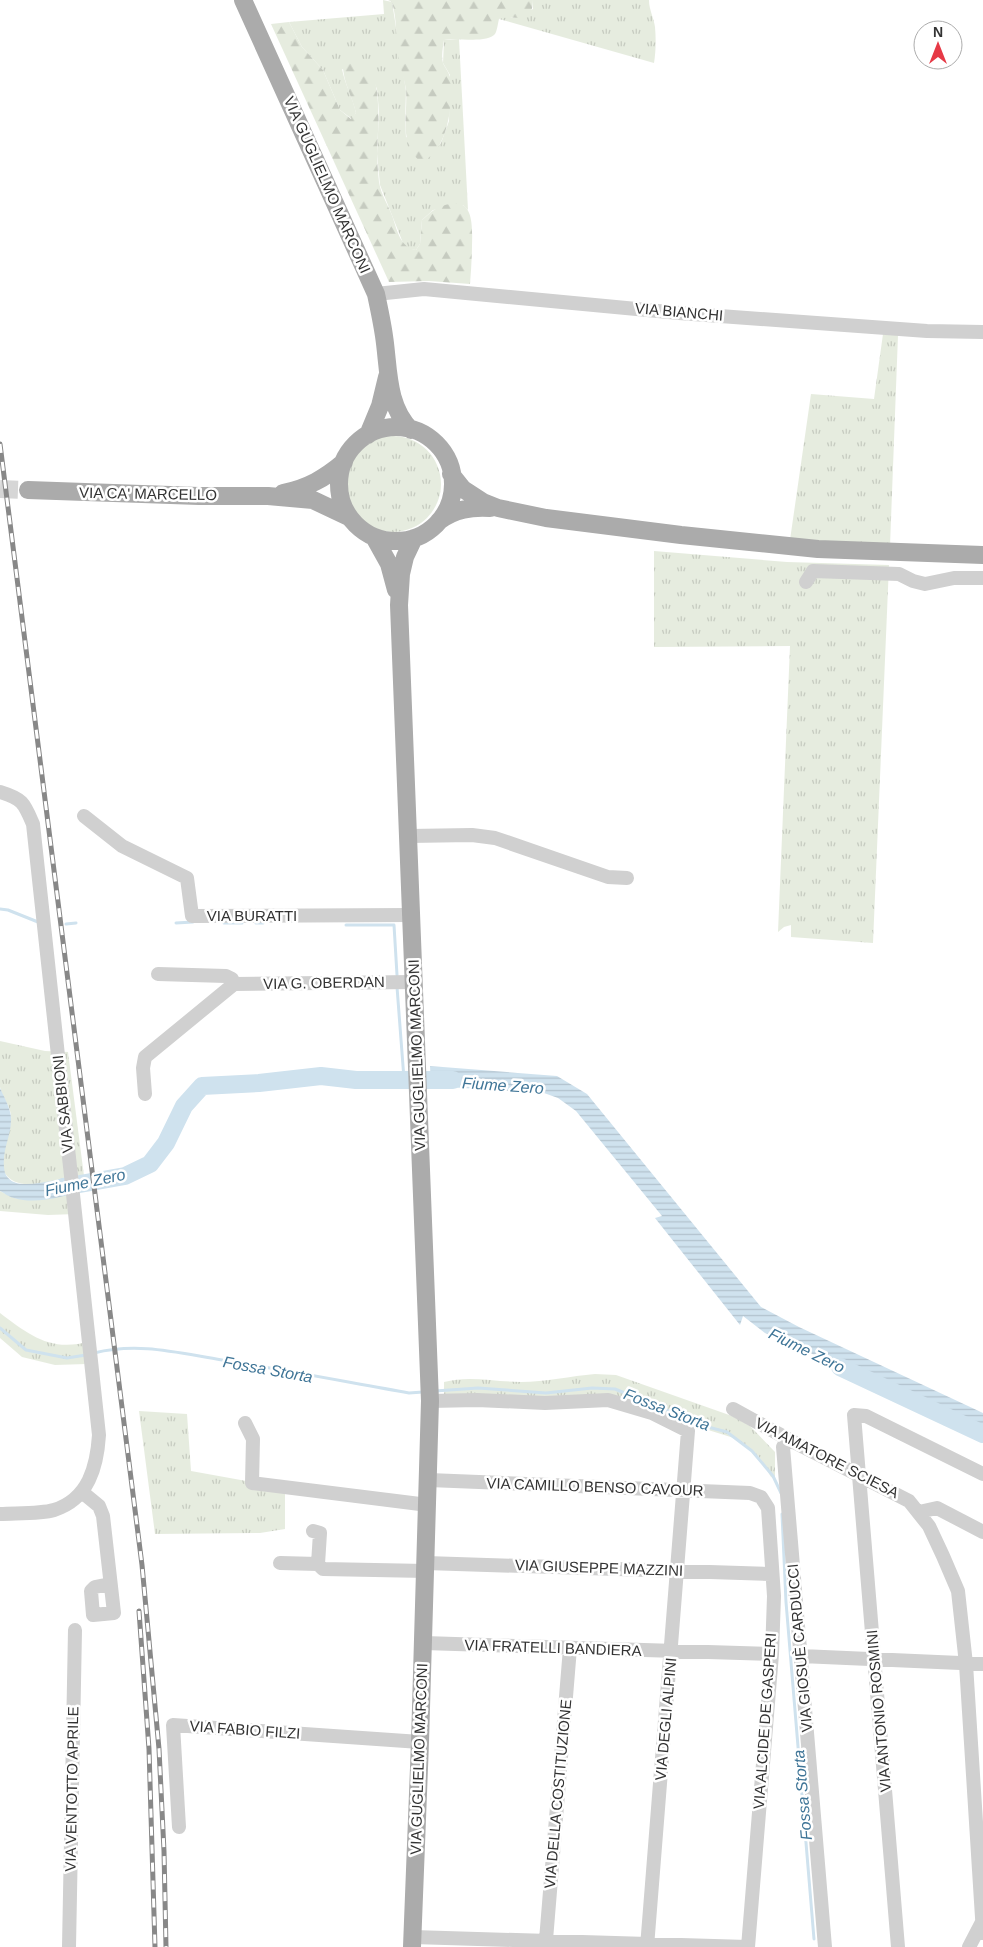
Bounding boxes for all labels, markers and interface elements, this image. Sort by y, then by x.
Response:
north arrow [913,20,963,70]
text: N [933,24,943,40]
street label: VIA GUGLIELMO MARCONI [281,94,374,276]
street label: VIA BIANCHI [634,299,724,324]
street label: VIA CA' MARCELLO [79,484,217,503]
street label: VIA BURATTI [207,907,297,924]
street label: VIA GUGLIELMO MARCONI [405,959,428,1151]
street label: VIA G. OBERDAN [263,973,385,992]
street label: VIA SABBIONI [49,1054,76,1154]
water label: Fiume Zero [462,1074,544,1097]
water label: Fiume Zero [43,1166,127,1199]
water label: Fiume Zero [766,1325,847,1376]
water label: Fossa Storta [222,1353,314,1386]
water label: Fossa Storta [621,1385,712,1434]
street label: VIA AMATORE SCIESA [753,1414,902,1501]
street label: VIA CAMILLO BENSO CAVOUR [486,1474,704,1499]
street label: VIA GIUSEPPE MAZZINI [515,1556,683,1579]
street label: VIA GIOSUÈ CARDUCCI [784,1563,815,1733]
street label: VIA ANTONIO ROSMINI [863,1629,894,1793]
street label: VIA ALCIDE DE GASPERI [750,1632,779,1810]
street label: VIA FRATELLI BANDIERA [464,1636,642,1659]
street label: VIA DEGLI ALPINI [652,1657,679,1781]
street label: VIA GUGLIELMO MARCONI [407,1663,430,1855]
street label: VIA DELLA COSTITUZIONE [541,1699,574,1889]
street label: VIA VENTOTTO APRILE [62,1706,81,1872]
street label: VIA FABIO FILZI [189,1717,301,1742]
water label: Fossa Storta [790,1749,815,1841]

